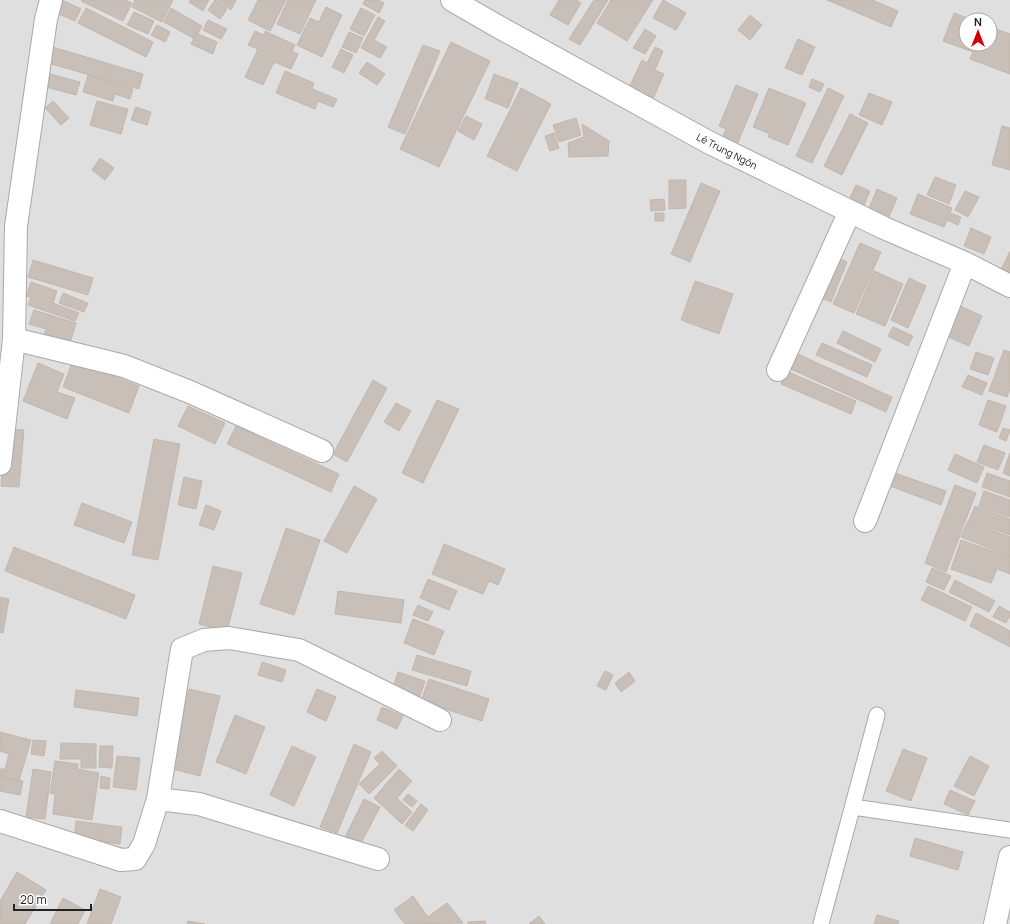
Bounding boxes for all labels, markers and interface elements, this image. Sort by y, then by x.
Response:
north arrow [958,12,998,52]
text: N [974,14,982,29]
street label: Lê Trung Ngôn [694,130,760,172]
scale bar [14,886,91,912]
text: 20 m [20,891,47,908]

